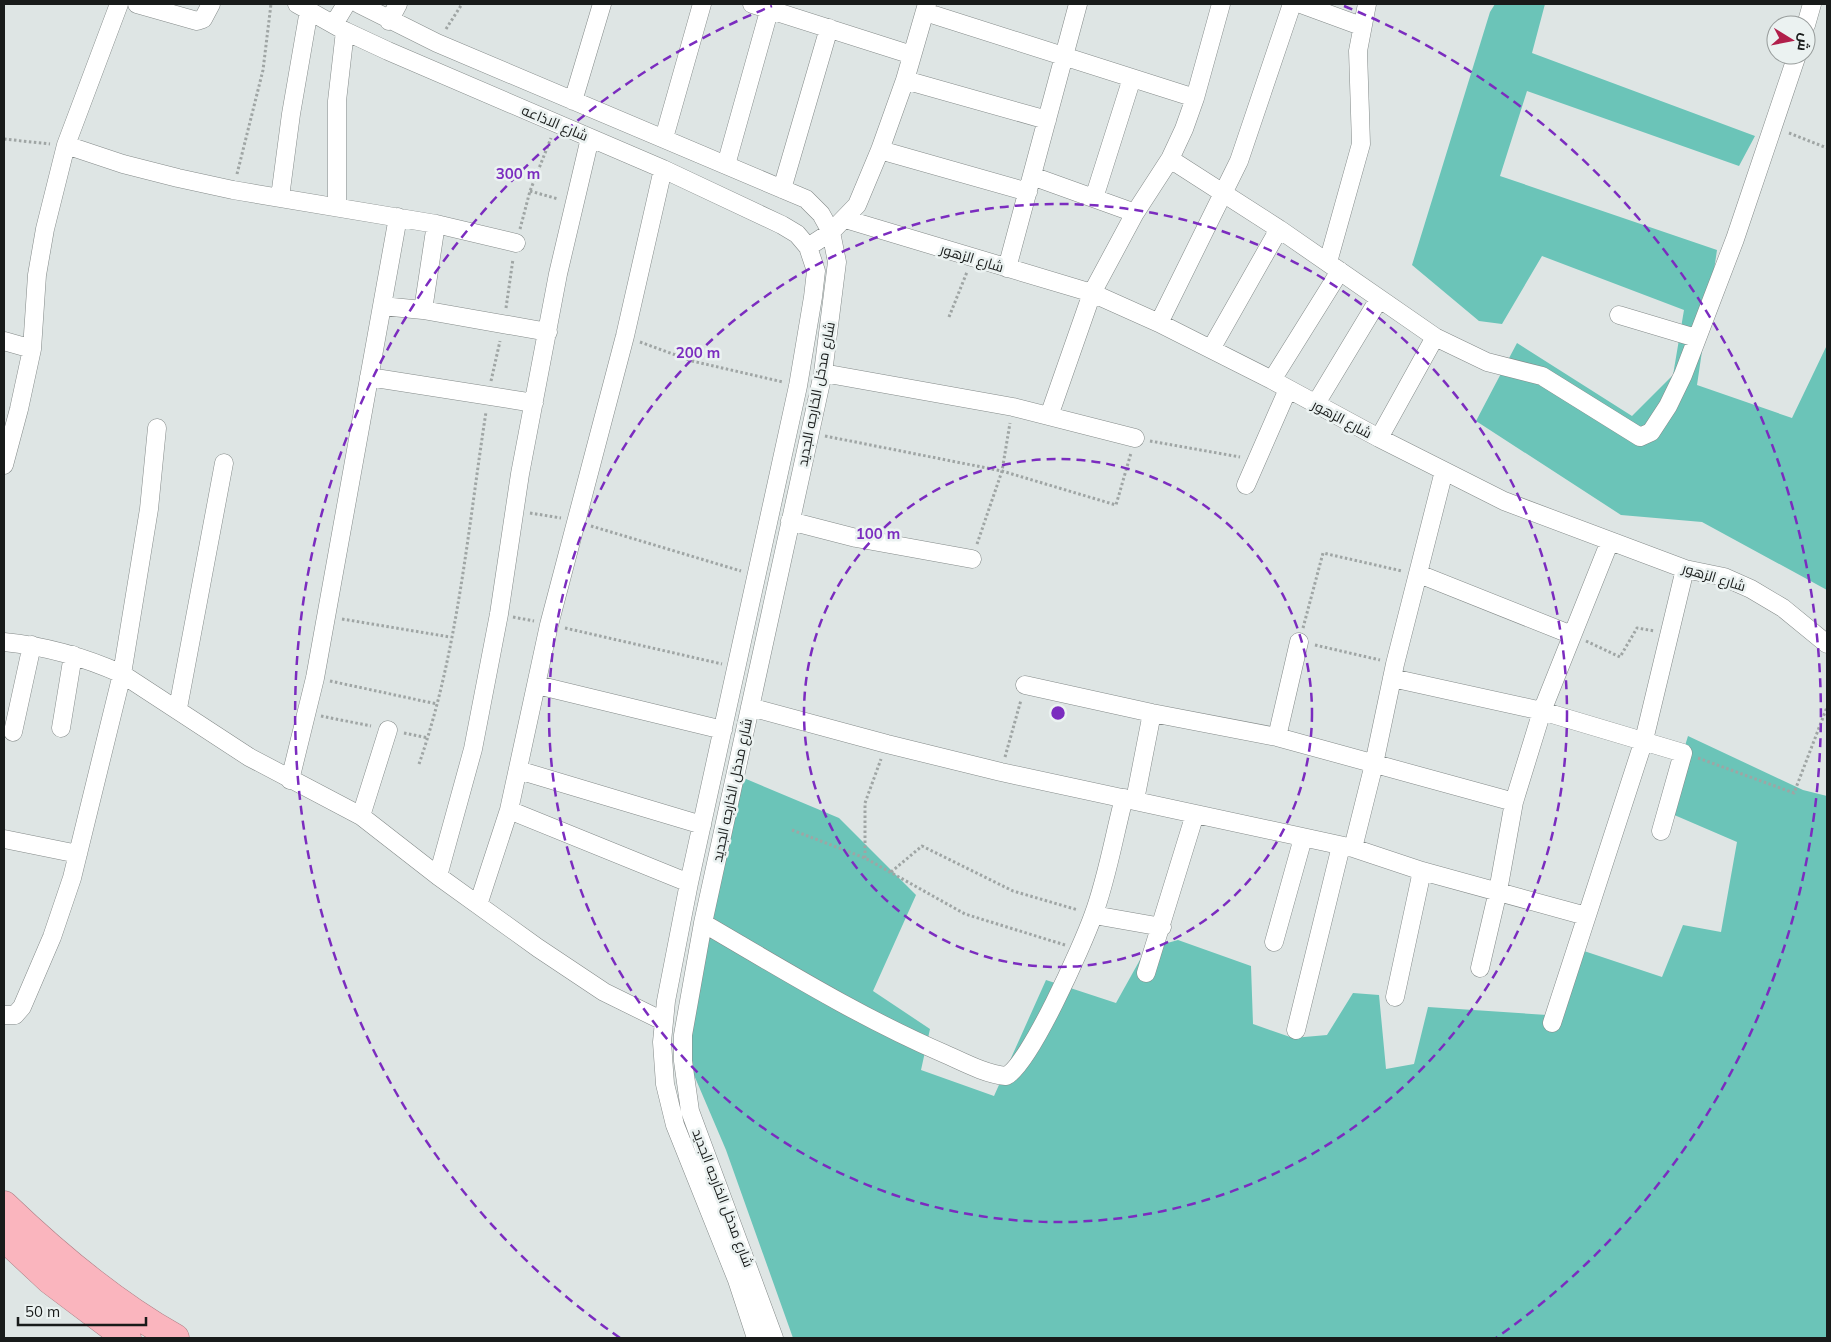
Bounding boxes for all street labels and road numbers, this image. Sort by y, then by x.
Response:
street label: شارع الاذاعه [519,101,591,145]
street label: شارع الزهور [937,240,1006,276]
street label: شارع مدخل الخارجه الجديد [793,320,839,468]
street label: شارع الزهور [1308,395,1375,442]
street label: شارع الزهور [1679,559,1748,595]
street label: شارع مدخل الخارجه الجديد [708,716,756,864]
street label: شارع مدخل الخارجه الجديد [688,1126,758,1270]

